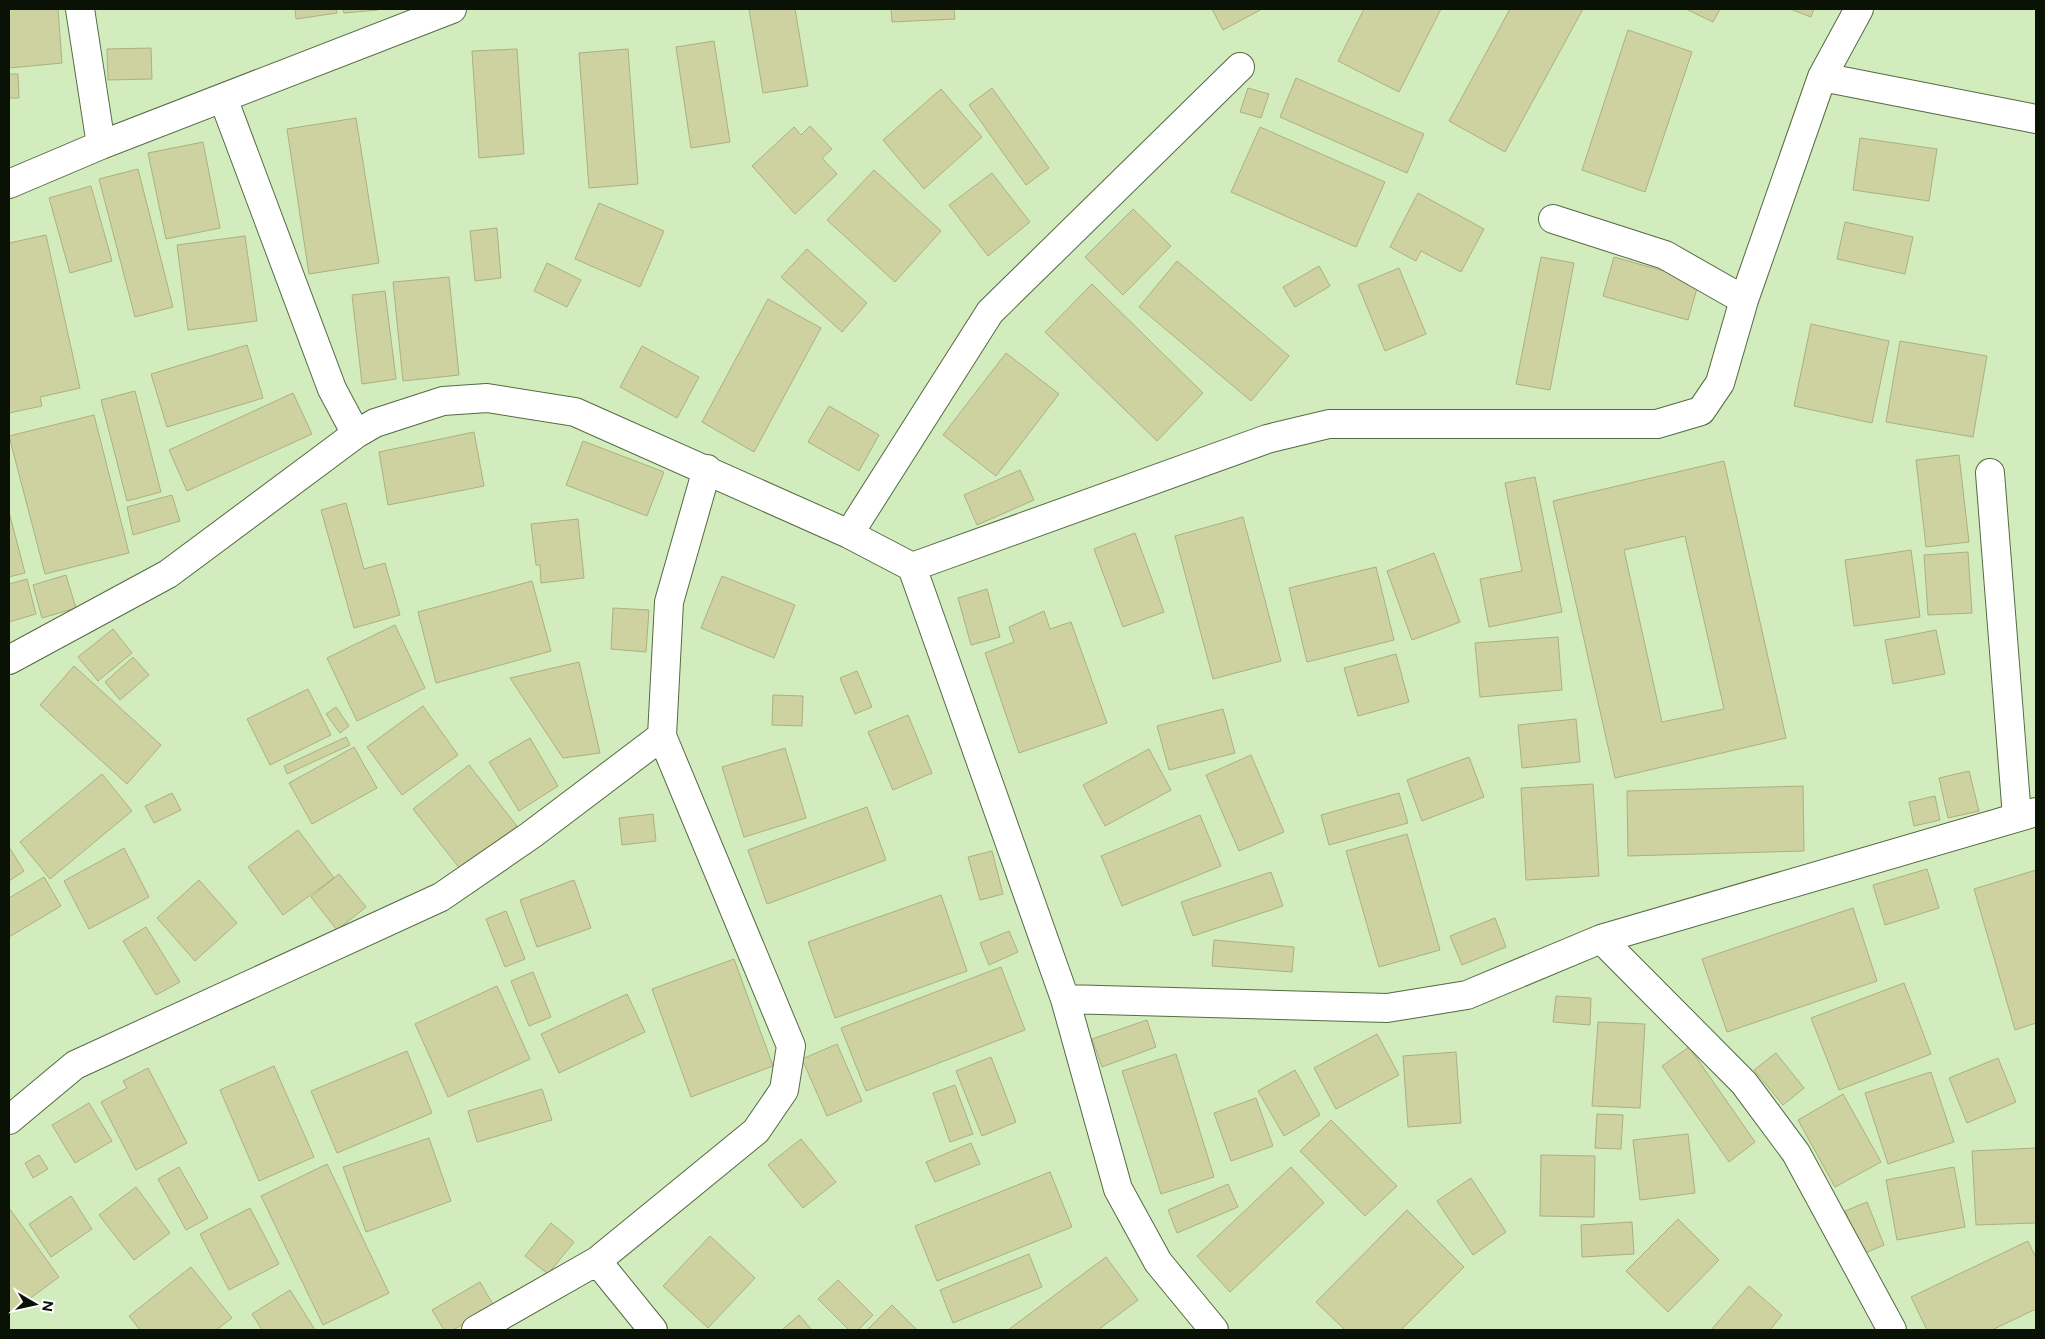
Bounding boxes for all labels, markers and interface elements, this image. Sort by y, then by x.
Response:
north arrow [10,1279,60,1329]
text: N [38,1299,57,1313]

